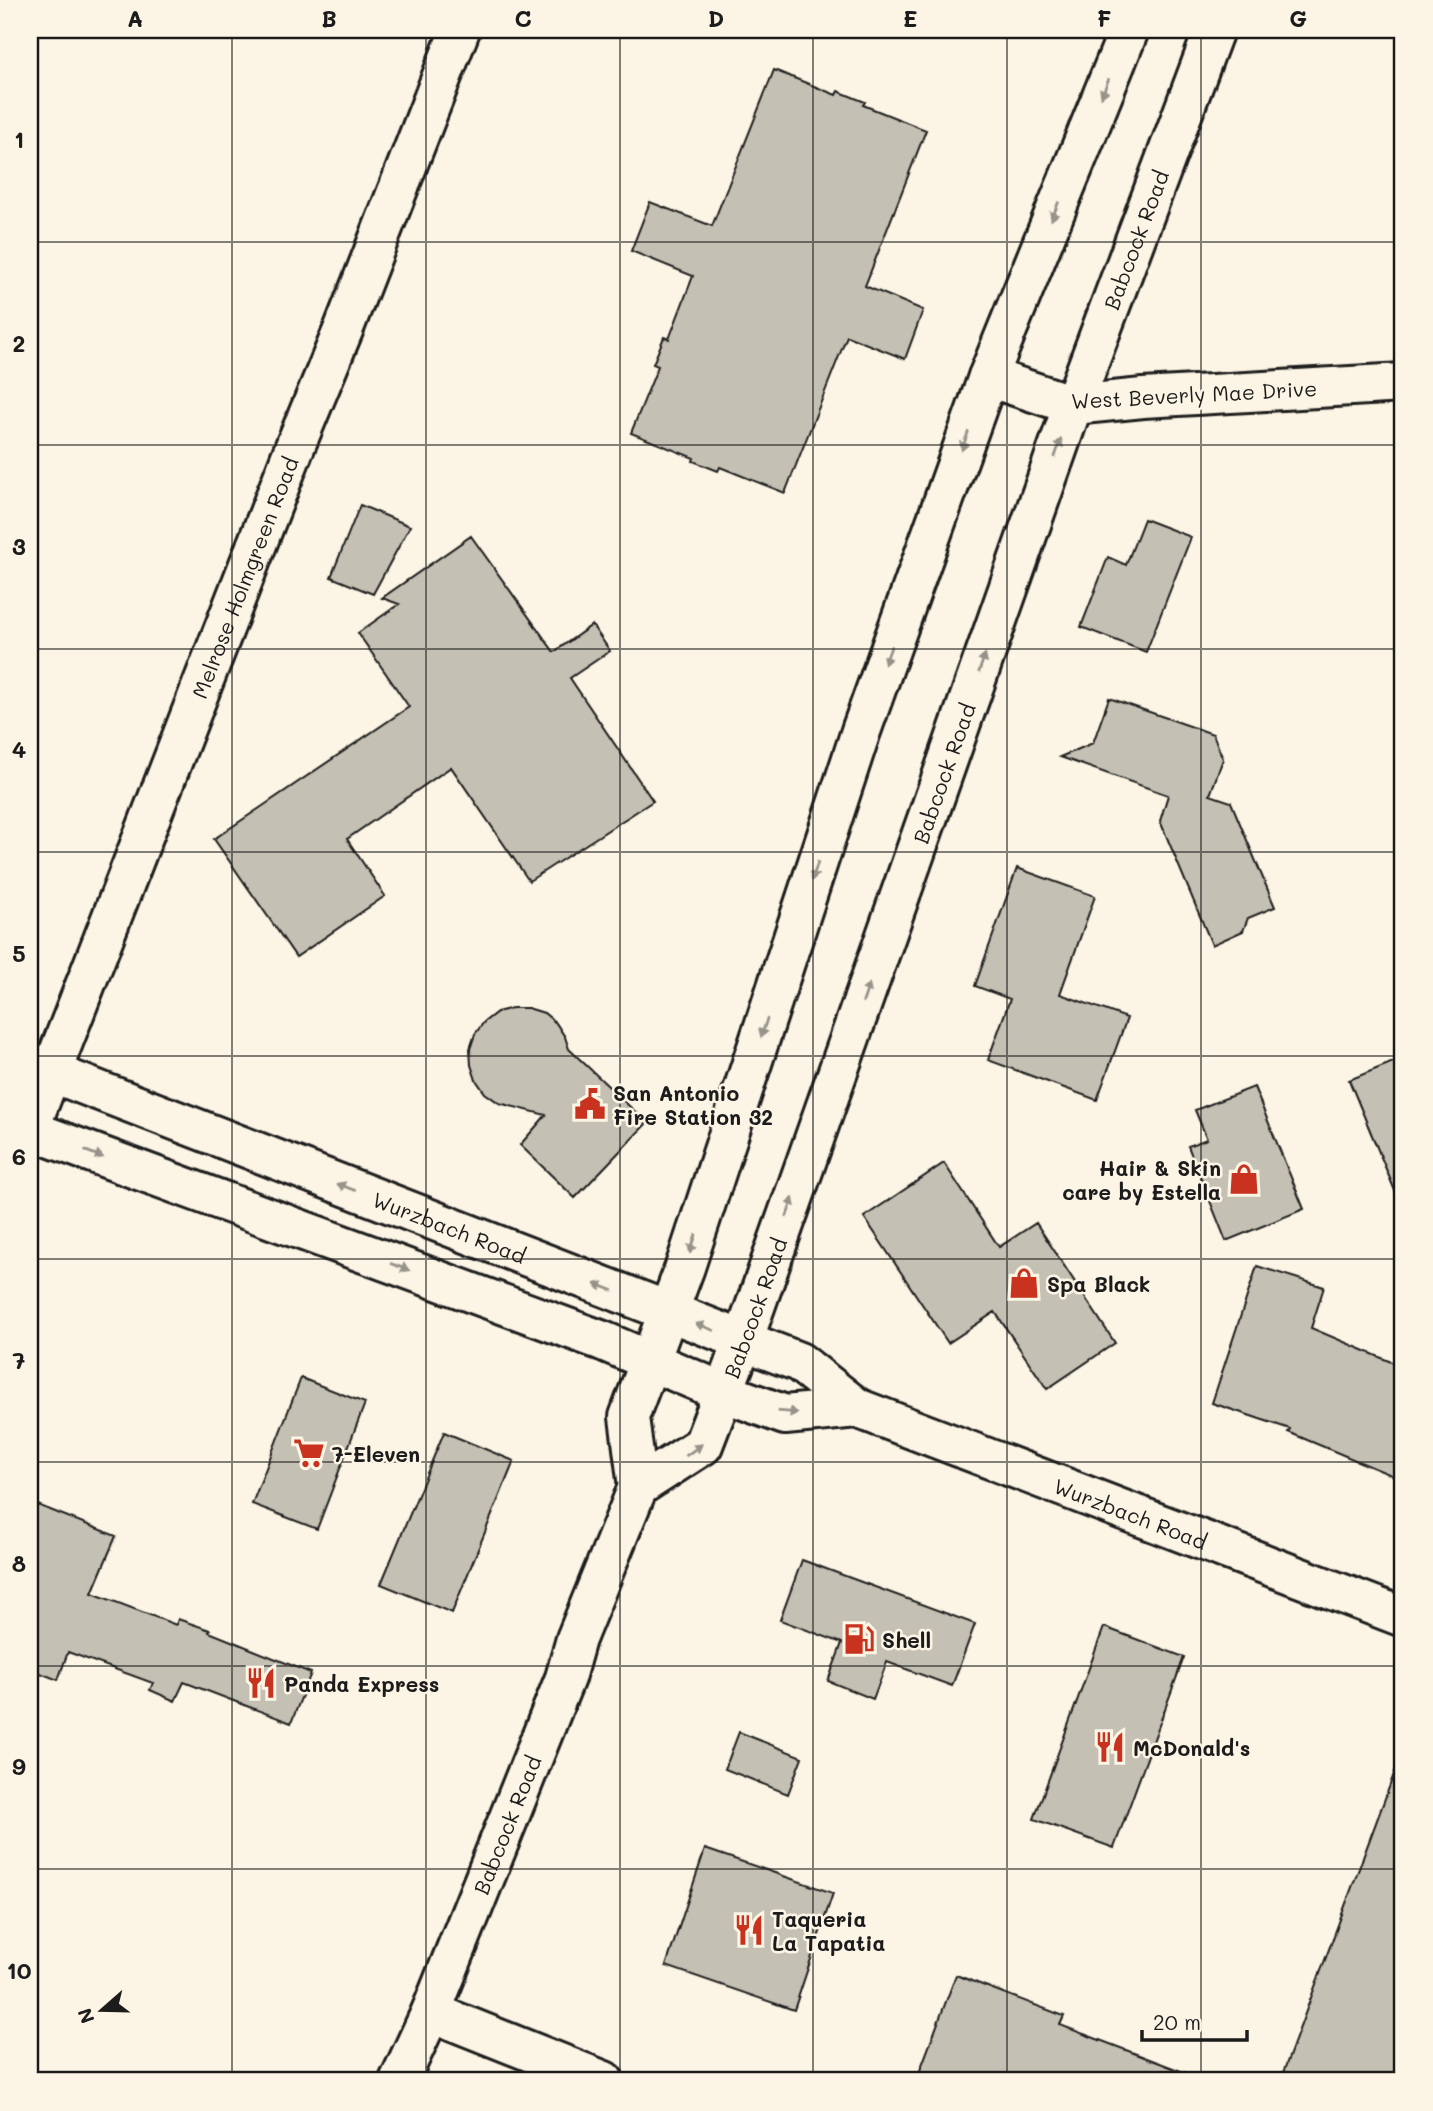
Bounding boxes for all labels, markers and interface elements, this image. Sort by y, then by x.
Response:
text: A [127,3,143,33]
text: B [321,3,337,33]
text: C [514,3,532,33]
text: D [708,3,724,33]
text: E [903,3,917,33]
text: F [1097,3,1111,33]
text: G [1289,3,1307,33]
one-way arrow [1099,78,1110,99]
text: 1 [14,124,24,154]
street label: Babcock Road [1097,166,1174,313]
one-way arrow [1050,200,1061,221]
text: 2 [13,328,25,358]
street label: West Beverly Mae Drive [1070,374,1318,414]
one-way arrow [959,431,970,452]
one-way arrow [1052,437,1063,458]
street label: Melrose Holmgreen Road [185,453,303,702]
text: 3 [12,531,26,561]
one-way arrow [882,645,893,666]
one-way arrow [977,652,988,673]
street label: Babcock Road [906,699,980,847]
text: 4 [12,734,26,764]
one-way arrow [809,860,820,881]
text: 5 [12,938,26,968]
one-way arrow [861,982,872,1003]
one-way arrow [758,1018,768,1039]
place label: San Antonio Fire Station 32 [613,1079,773,1130]
public building icon: San Antonio Fire Station 32 [573,1087,607,1121]
text: 6 [12,1141,26,1171]
one-way arrow [83,1149,104,1160]
place label: Hair & Skin care by Estella [1062,1154,1221,1206]
shop icon: Hair & Skin care by Estella [1227,1162,1261,1196]
one-way arrow [336,1181,357,1192]
street label: Wurzbach Road [369,1185,530,1268]
one-way arrow [785,1197,796,1218]
one-way arrow [687,1234,698,1255]
street label: Babcock Road [717,1234,792,1382]
one-way arrow [390,1261,411,1272]
shop icon: Spa Black [1007,1266,1041,1300]
place label: Spa Black [1047,1270,1150,1297]
one-way arrow [593,1282,614,1293]
one-way arrow [695,1321,716,1332]
text: 7 [13,1345,26,1375]
one-way arrow [777,1407,799,1418]
supermarket icon: 7-Eleven [292,1436,326,1470]
place label: 7-Eleven [332,1440,420,1467]
one-way arrow [684,1442,702,1457]
street label: Wurzbach Road [1050,1471,1211,1554]
text: 8 [12,1548,26,1578]
fuel station icon: Shell [842,1622,876,1656]
place label: Shell [882,1626,931,1653]
restaurant icon: Panda Express [244,1666,278,1700]
place label: Panda Express [284,1670,439,1697]
restaurant icon: McDonald's [1093,1730,1127,1764]
place label: McDonald's [1133,1734,1250,1761]
text: 9 [12,1751,26,1781]
street label: Babcock Road [466,1751,546,1898]
place label: Taqueria La Tapatia [772,1905,885,1956]
restaurant icon: Taqueria La Tapatia [732,1913,766,1947]
text: 10 [7,1955,32,1985]
north arrow [66,1974,136,2044]
scale bar [1142,1999,1248,2043]
text: N [71,2005,100,2027]
text: 20 m [1153,2008,1201,2035]

